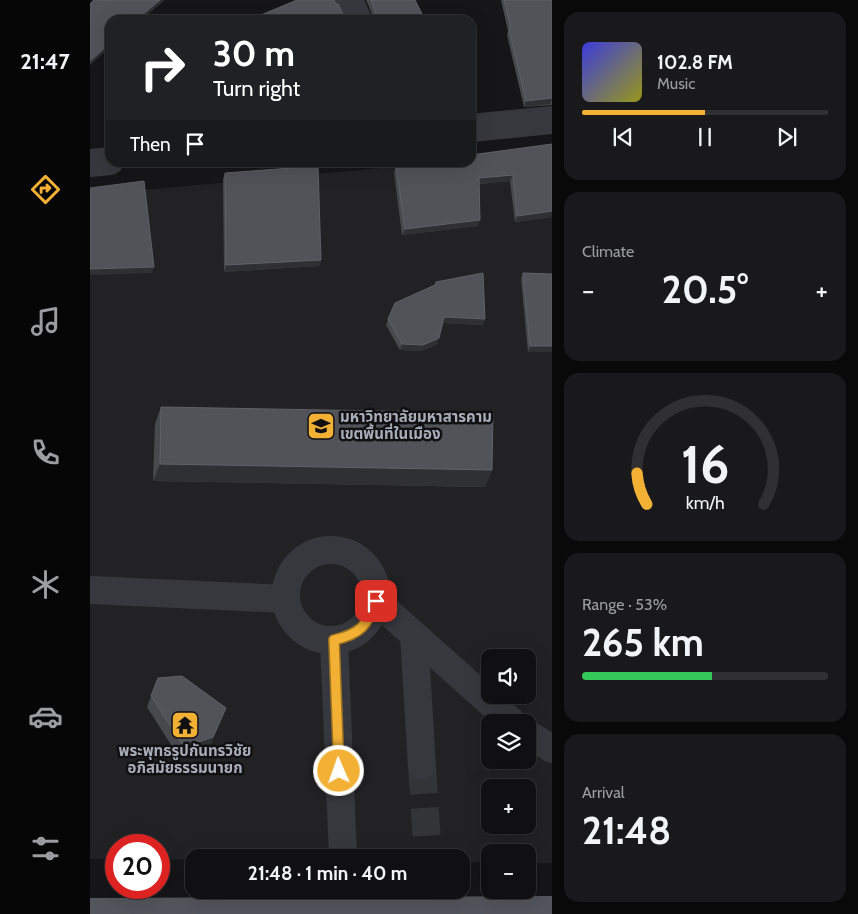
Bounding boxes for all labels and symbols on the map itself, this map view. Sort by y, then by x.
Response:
place label: มหาวิทยาลัยมหาสารคาม เขตพื้นที่ในเมือง [340,408,492,443]
school or university icon: มหาวิทยาลัยมหาสารคาม เขตพื้นที่ในเมือง [306,411,336,441]
pin [355,580,397,622]
temple icon: พระพุทธรูปกันทรวิชัย อภิสมัยธรรมนายก [170,710,200,740]
place label: พระพุทธรูปกันทรวิชัย อภิสมัยธรรมนายก [119,742,251,777]
position arrow [312,744,364,796]
speed limit sign: 20 [105,834,170,899]

